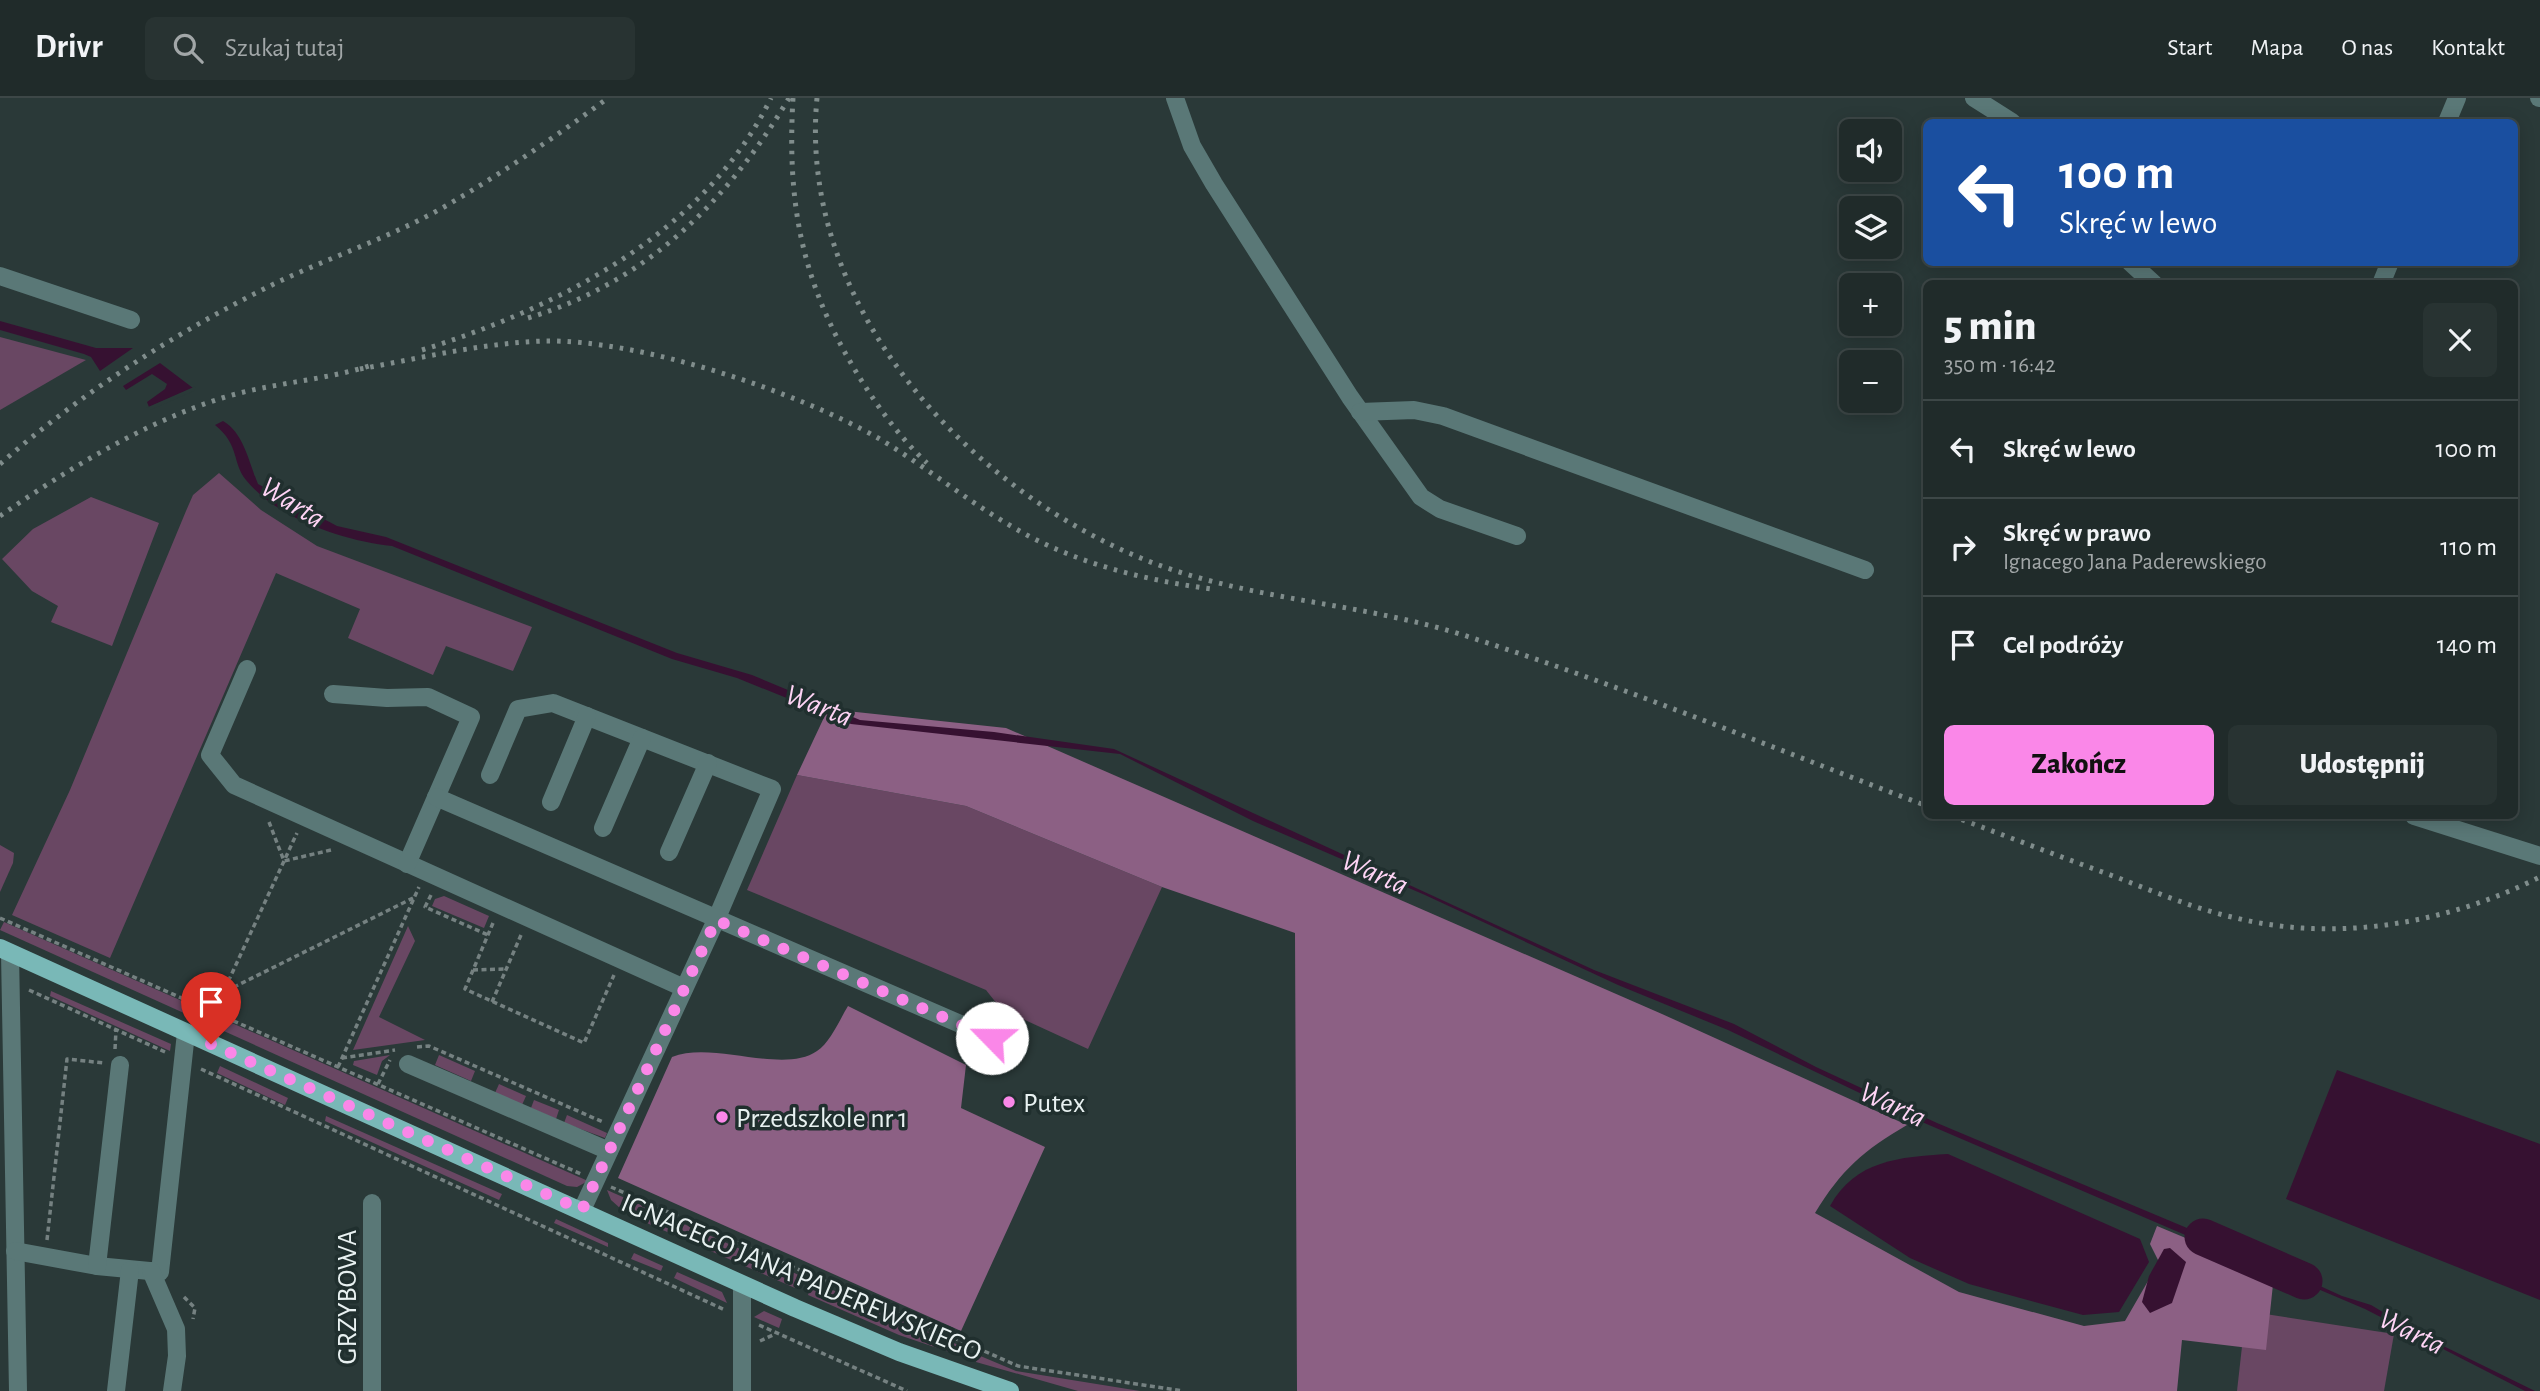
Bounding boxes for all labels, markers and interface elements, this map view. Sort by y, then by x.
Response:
search box [145,17,635,80]
icon: search [169,29,207,67]
text: Drivr [35,31,103,64]
text: Szukaj tutaj [225,35,344,61]
text: Start [2167,36,2212,60]
text: Mapa [2250,36,2304,60]
text: O nas [2342,36,2393,60]
text: Kontakt [2431,36,2505,60]
map controls [1839,119,1902,413]
button: sound [1839,119,1902,182]
icon: left [1944,147,2035,238]
text: 100 m [2059,149,2175,198]
button: layers [1839,196,1902,259]
text: Skręć w lewo [2059,207,2217,239]
button: + [1839,273,1902,336]
button: close [2423,303,2497,377]
text: 5 min [1944,305,2036,347]
button: − [1839,350,1902,413]
text: 350 m · 16:42 [1944,354,2056,377]
icon: left [1944,430,1982,468]
text: Skręć w lewo [2003,436,2136,462]
text: 100 m [2436,436,2497,462]
water label: Warta [255,472,330,534]
text: Skręć w prawo [2003,520,2151,546]
icon: right [1944,528,1982,566]
text: 110 m [2440,534,2497,560]
text: Ignacego Jana Paderewskiego [2003,551,2267,574]
icon: arrive [1944,626,1982,664]
text: Cel podróży [2003,632,2123,658]
text: 140 m [2437,632,2497,658]
water label: Warta [781,679,856,732]
button: Zakończ [1944,725,2214,805]
button: Udostępnij [2228,725,2497,805]
water label: Warta [1337,845,1412,901]
pin [181,972,241,1044]
icon: arrive [192,983,230,1021]
position arrow [955,1001,1029,1075]
water label: Warta [1855,1077,1930,1133]
place label: Putex [1023,1090,1085,1118]
marker: Putex [1001,1094,1017,1110]
place label: Przedszkole nr 1 [736,1105,908,1133]
marker: Przedszkole nr 1 [714,1109,730,1125]
street label: IGNACEGO JANA PADEREWSKIEGO [617,1189,986,1367]
street label: GRZYBOWA [334,1230,362,1364]
water label: Warta [2374,1303,2449,1361]

